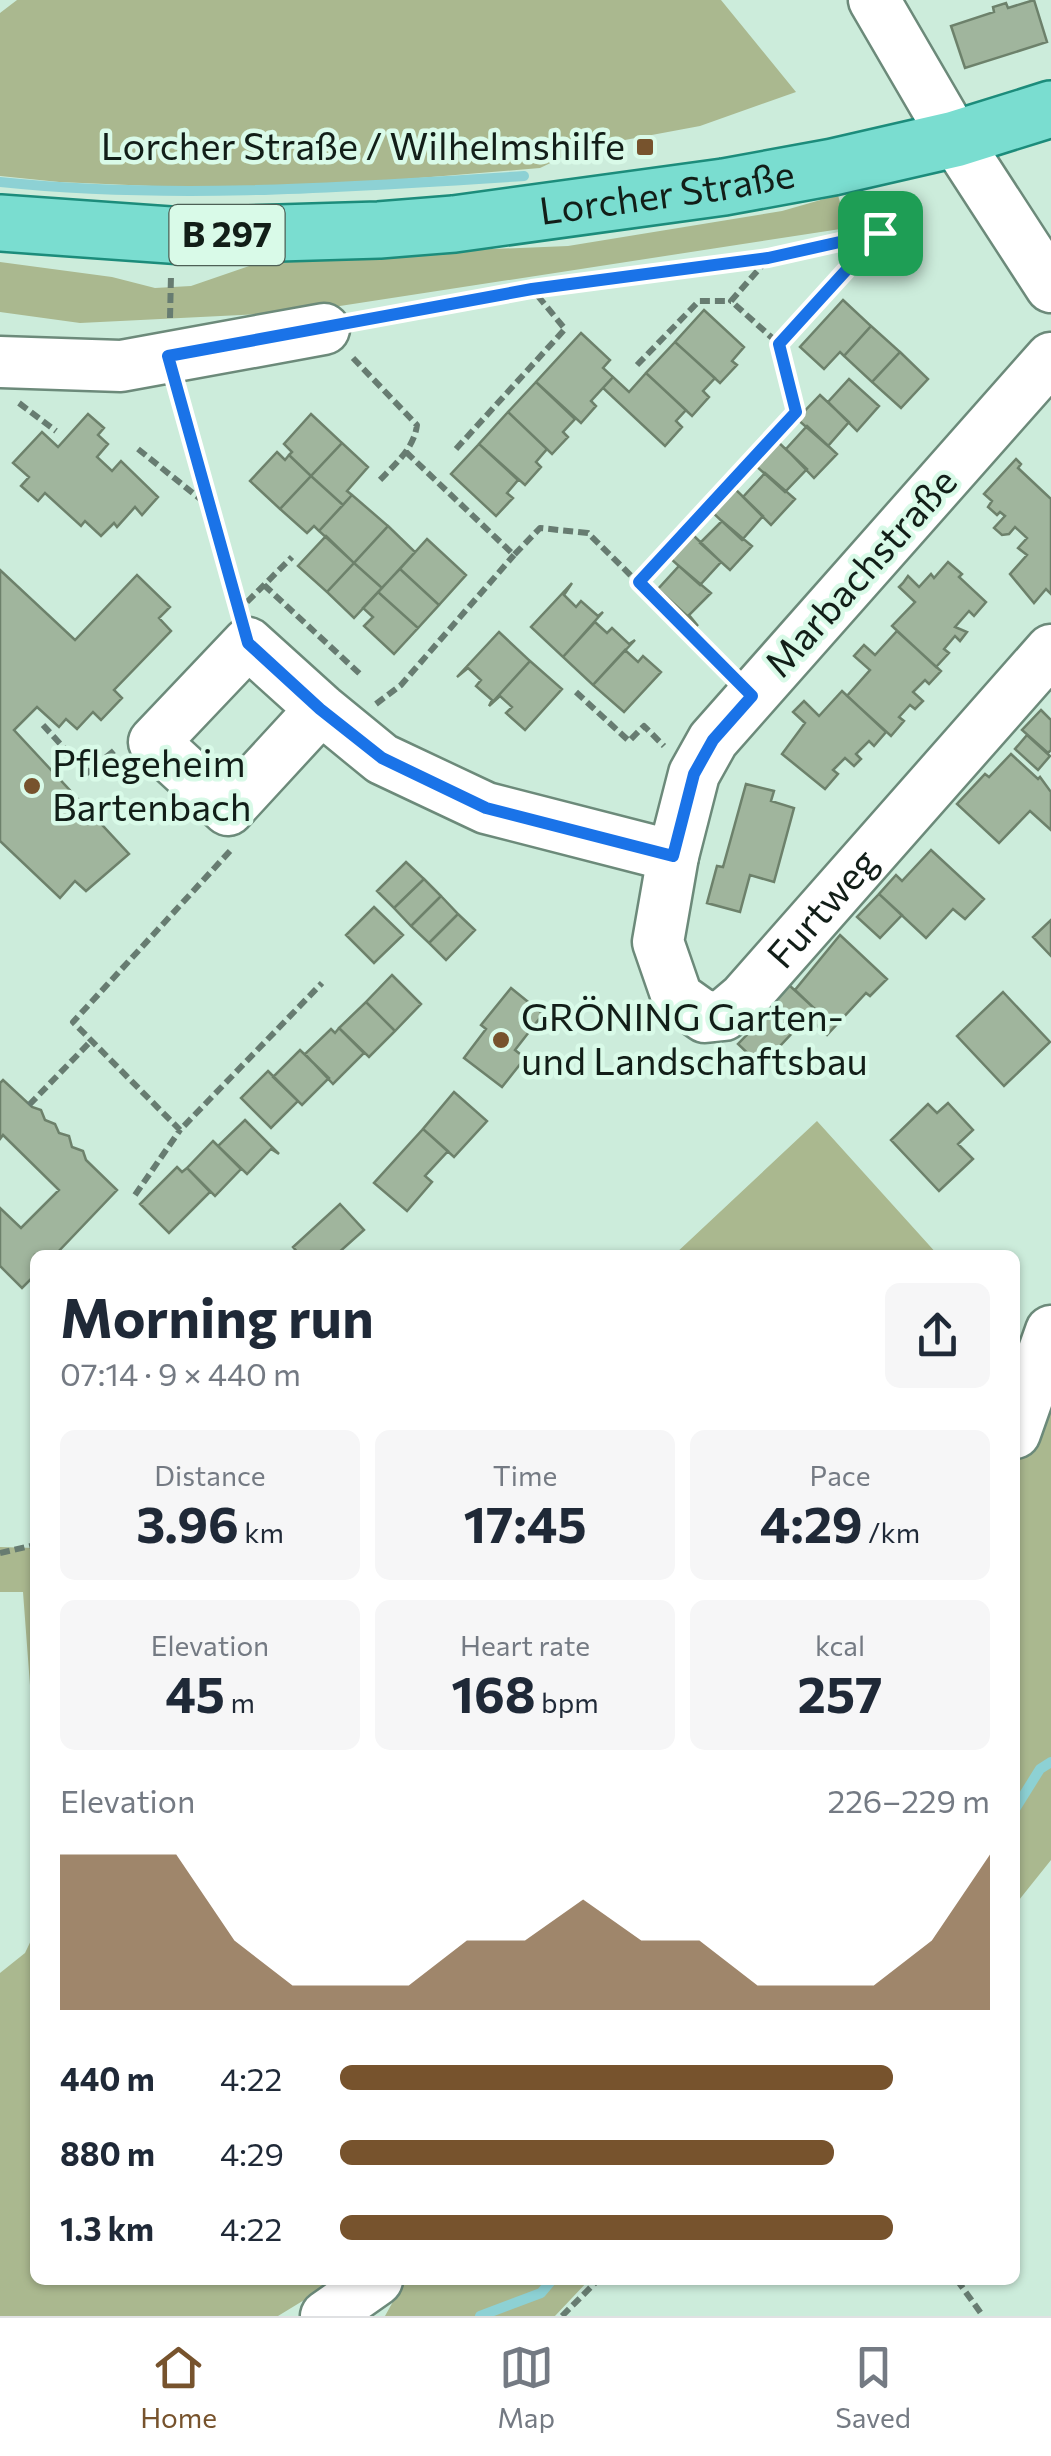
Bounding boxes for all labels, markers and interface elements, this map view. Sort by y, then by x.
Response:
place label: Lorcher Straße / Wilhelmshilfe [101,121,625,168]
marker: Lorcher Straße / Wilhelmshilfe [634,136,656,158]
street label: Lorcher Straße [536,149,798,233]
pin [838,191,923,276]
road number: B 297 [170,205,284,265]
icon: arrive [853,206,908,261]
street label: Marbachstraße [753,457,965,685]
place label: Pflegeheim Bartenbach [52,738,252,829]
marker: Pflegeheim Bartenbach [21,775,43,797]
street label: Furtweg [756,838,886,976]
place label: GRÖNING Garten- und Landschaftsbau [521,992,868,1083]
marker: GRÖNING Garten- und Landschaftsbau [490,1029,512,1051]
text: Morning run [60,1282,374,1349]
button: share [885,1283,990,1388]
text: 07:14 · 9 × 440 m [60,1353,301,1393]
text: Distance [154,1458,266,1492]
text: Time [493,1458,557,1492]
text: Pace [810,1458,870,1492]
text: 3.96 [136,1492,239,1553]
text: 17:45 [463,1492,587,1553]
text: 4:29 [760,1492,863,1553]
text: km [239,1515,284,1549]
text: /km [863,1515,920,1549]
text: Elevation [151,1628,269,1662]
text: Heart rate [460,1628,590,1662]
text: kcal [815,1628,865,1662]
text: 45 [165,1662,225,1723]
text: 168 [451,1662,536,1723]
text: 257 [797,1662,883,1723]
text: m [225,1685,255,1719]
text: bpm [536,1685,599,1719]
text: Elevation [60,1780,195,1820]
text: 226–229 m [827,1780,990,1820]
text: 440 m [60,2058,155,2098]
text: 4:22 [220,2058,282,2098]
text: 880 m [60,2133,155,2173]
text: 4:29 [220,2133,284,2173]
text: 1.3 km [60,2208,154,2248]
text: 4:22 [220,2208,282,2248]
tab: Home [140,2340,217,2434]
tab: Map [497,2340,555,2434]
tab: Saved [835,2340,911,2434]

